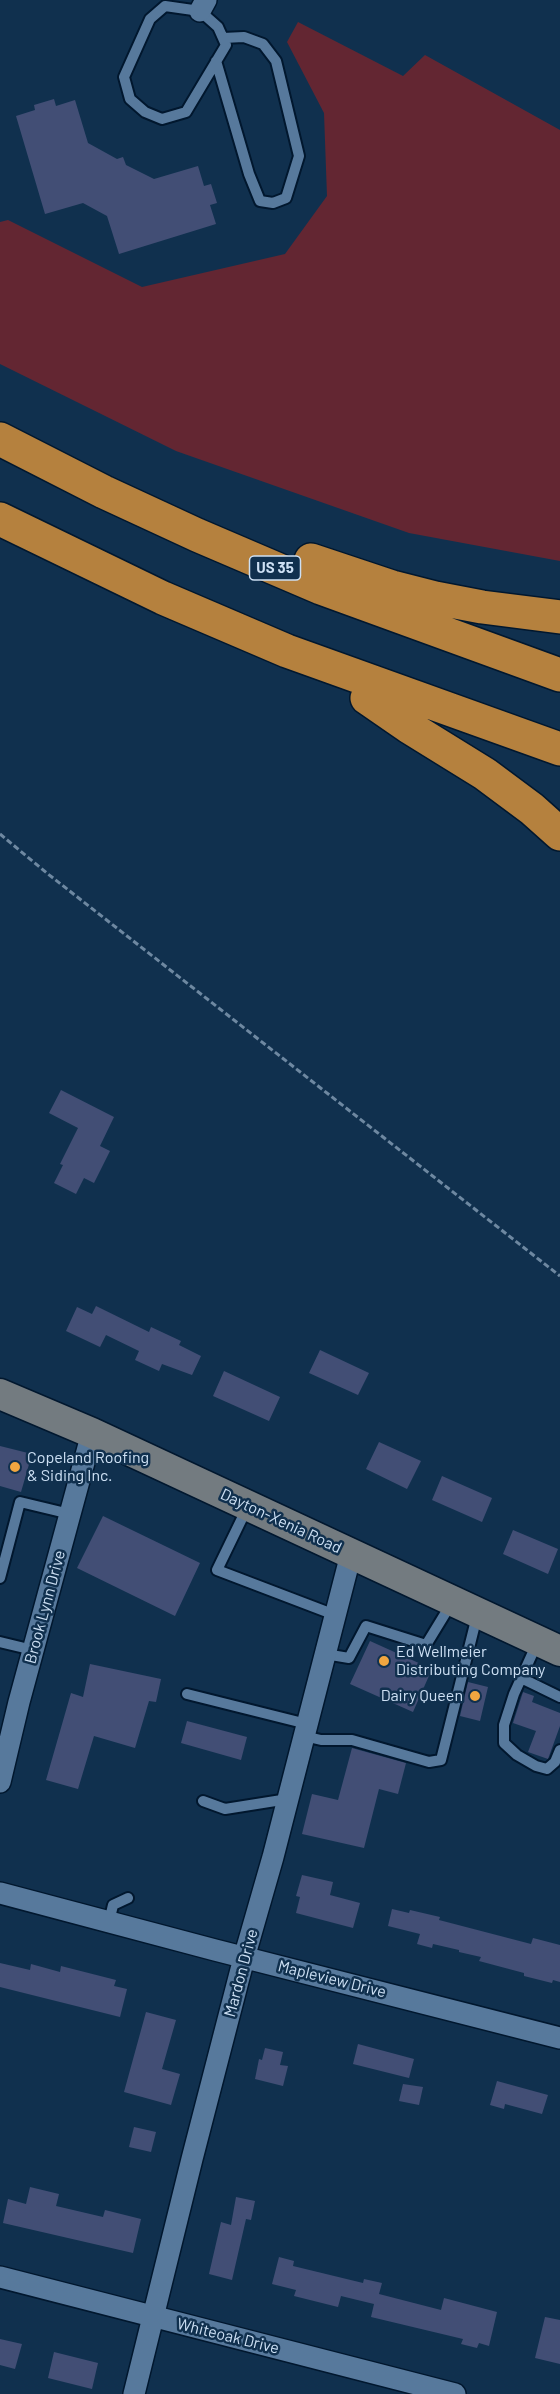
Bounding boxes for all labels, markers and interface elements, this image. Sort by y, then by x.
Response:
road number: US 35 [250,556,300,580]
place label: Copeland Roofing & Siding Inc. [27,1448,149,1486]
marker: Copeland Roofing & Siding Inc. [8,1460,22,1474]
street label: Dayton-Xenia Road [217,1485,345,1557]
street label: Brook Lynn Drive [21,1548,69,1666]
place label: Ed Wellmeier Distributing Company [396,1642,545,1680]
marker: Ed Wellmeier Distributing Company [377,1654,391,1668]
place label: Dairy Queen [381,1686,463,1706]
marker: Dairy Queen [468,1689,482,1703]
street label: Mardon Drive [220,1927,262,2019]
street label: Mapleview Drive [276,1956,388,2002]
street label: Whiteoak Drive [175,2314,281,2358]

